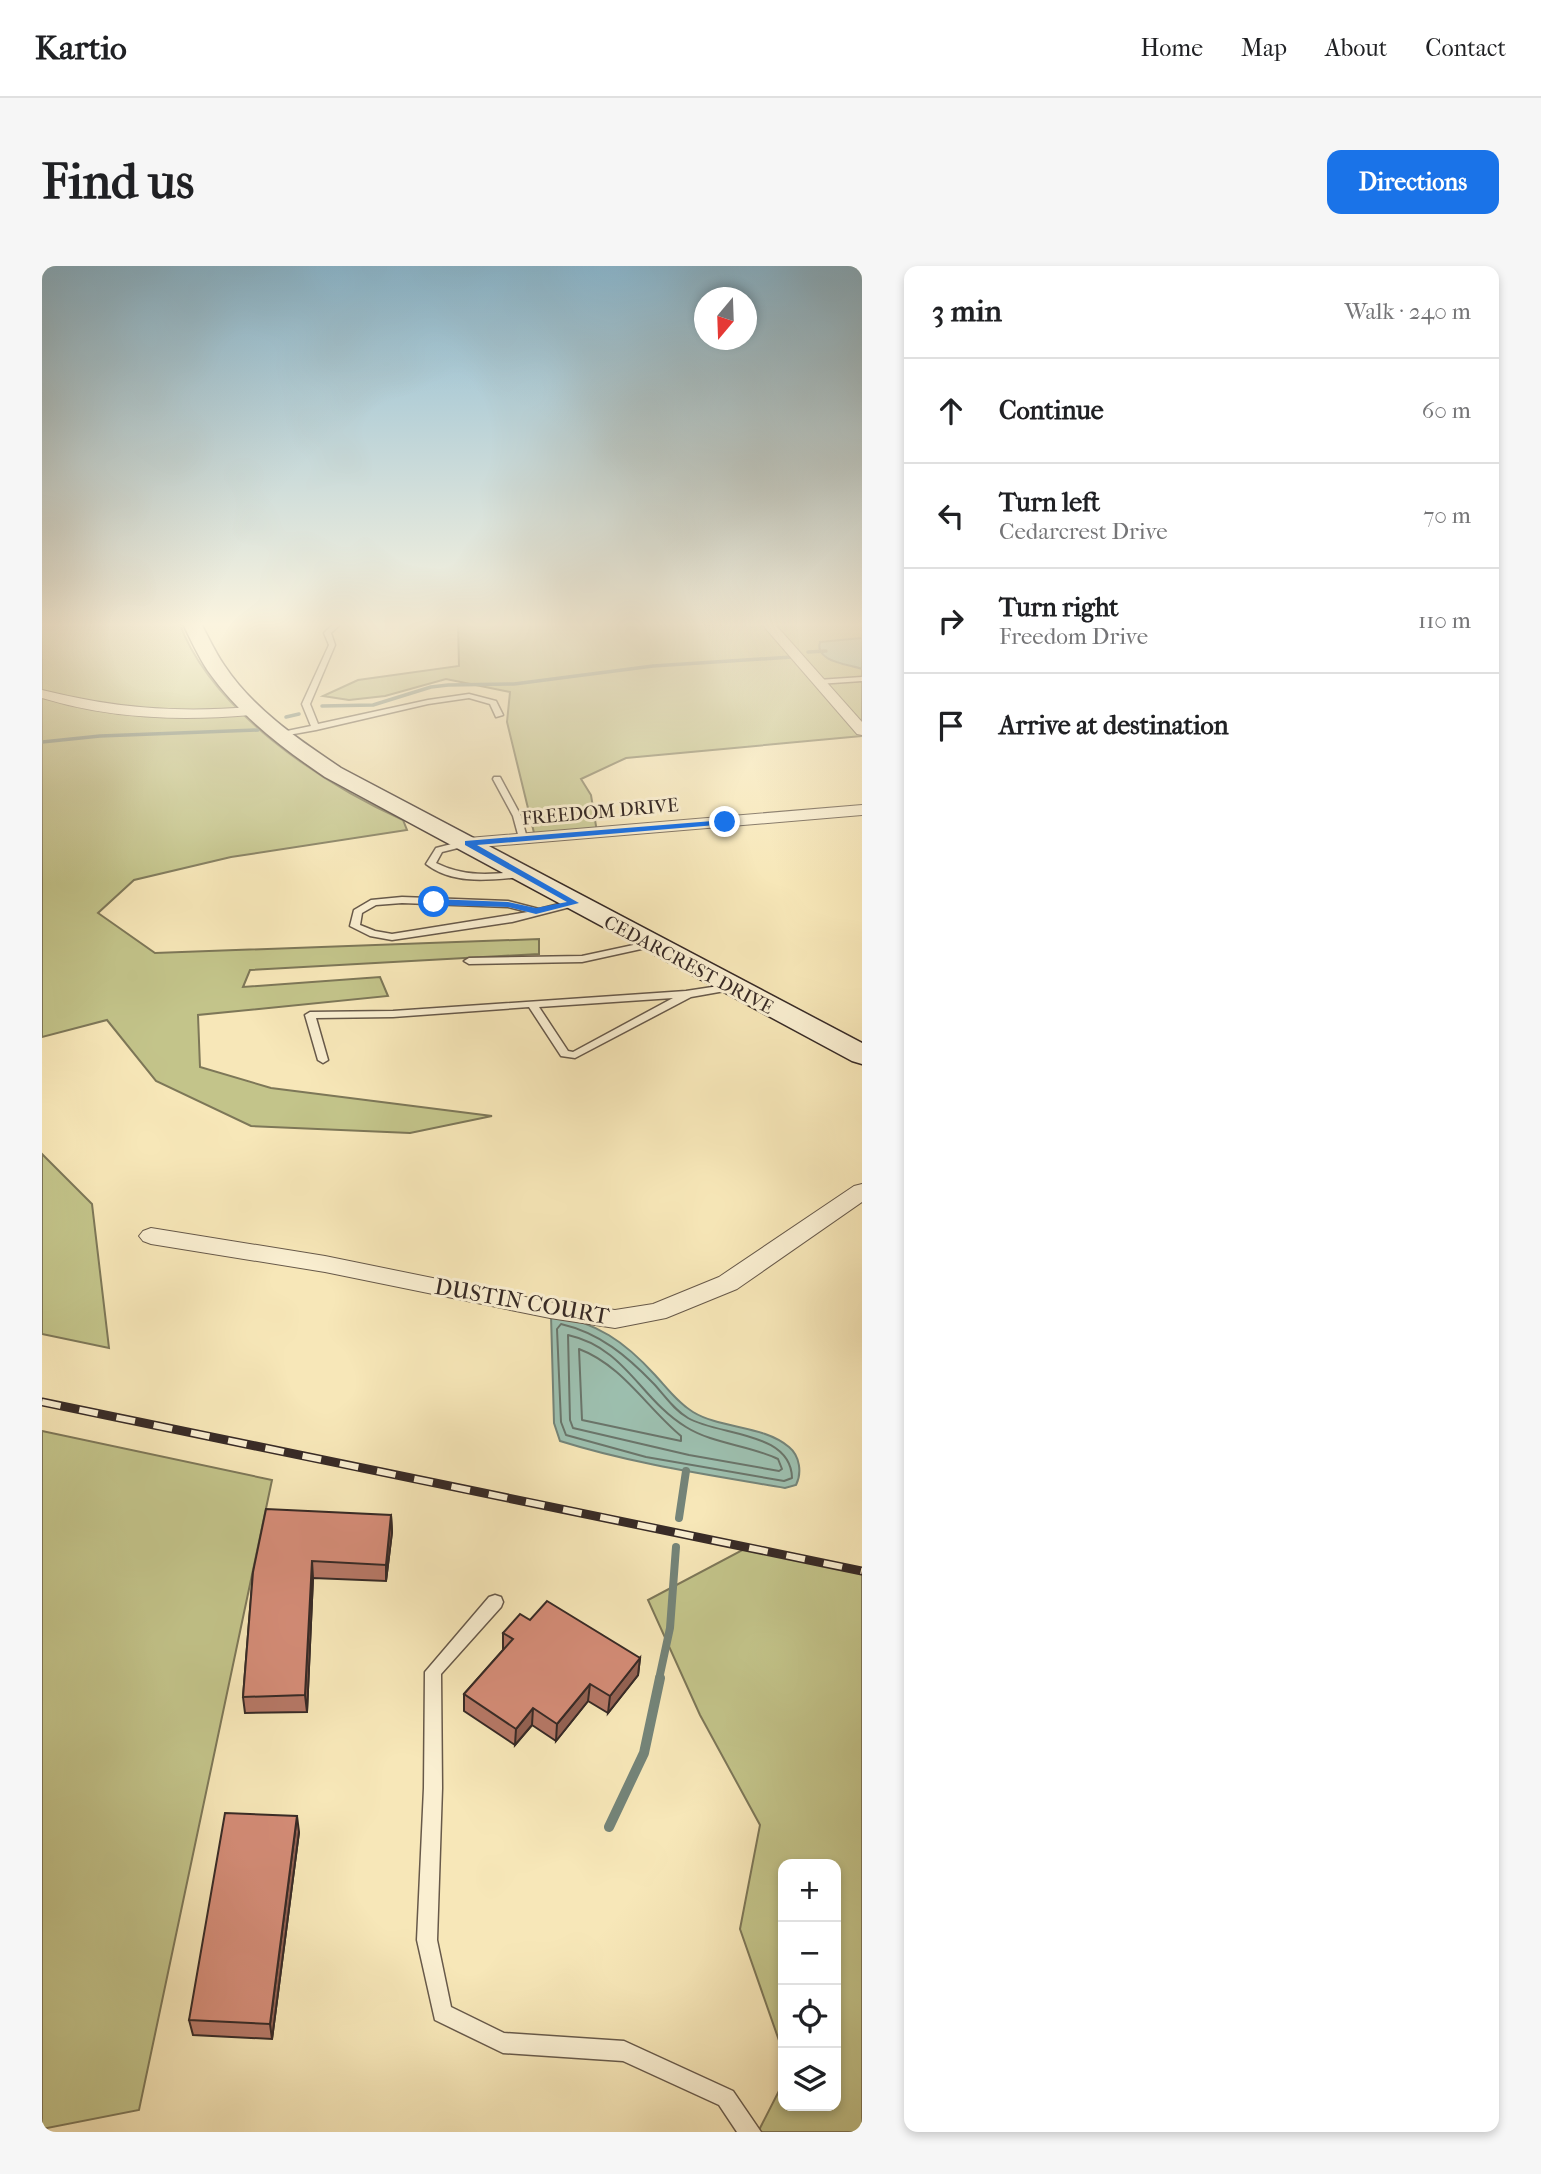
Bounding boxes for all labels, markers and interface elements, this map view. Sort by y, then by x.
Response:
text: Kartio [35,29,127,68]
text: Home [1141,34,1203,62]
text: Map [1241,34,1287,62]
text: About [1325,34,1387,62]
text: Contact [1425,34,1506,62]
button: Directions [1327,150,1499,214]
text: Find us [42,153,194,211]
north arrow [694,287,757,350]
text: 3 min [932,294,1002,329]
text: Walk · 240 m [1344,298,1471,325]
icon: ahead [932,392,970,430]
text: Continue [999,395,1104,426]
text: 60 m [1422,397,1471,424]
text: Turn left [999,487,1100,518]
icon: left [932,497,970,535]
text: 70 m [1423,502,1471,529]
text: Cedarcrest Drive [999,518,1168,545]
text: Turn right [999,592,1119,623]
icon: right [932,602,970,640]
text: 110 m [1418,607,1471,634]
text: Freedom Drive [999,623,1148,650]
icon: arrive [932,707,970,745]
text: Arrive at destination [999,710,1229,741]
street label: FREEDOM DRIVE [521,794,680,830]
route end [709,806,740,837]
route start [418,886,449,917]
street label: CEDARCREST DRIVE [600,911,777,1019]
street label: DUSTIN COURT [433,1273,612,1330]
map controls [778,1859,841,2111]
button: + [778,1859,841,1922]
button: − [778,1922,841,1985]
button: locate [778,1985,841,2048]
button: layers [778,2048,841,2111]

